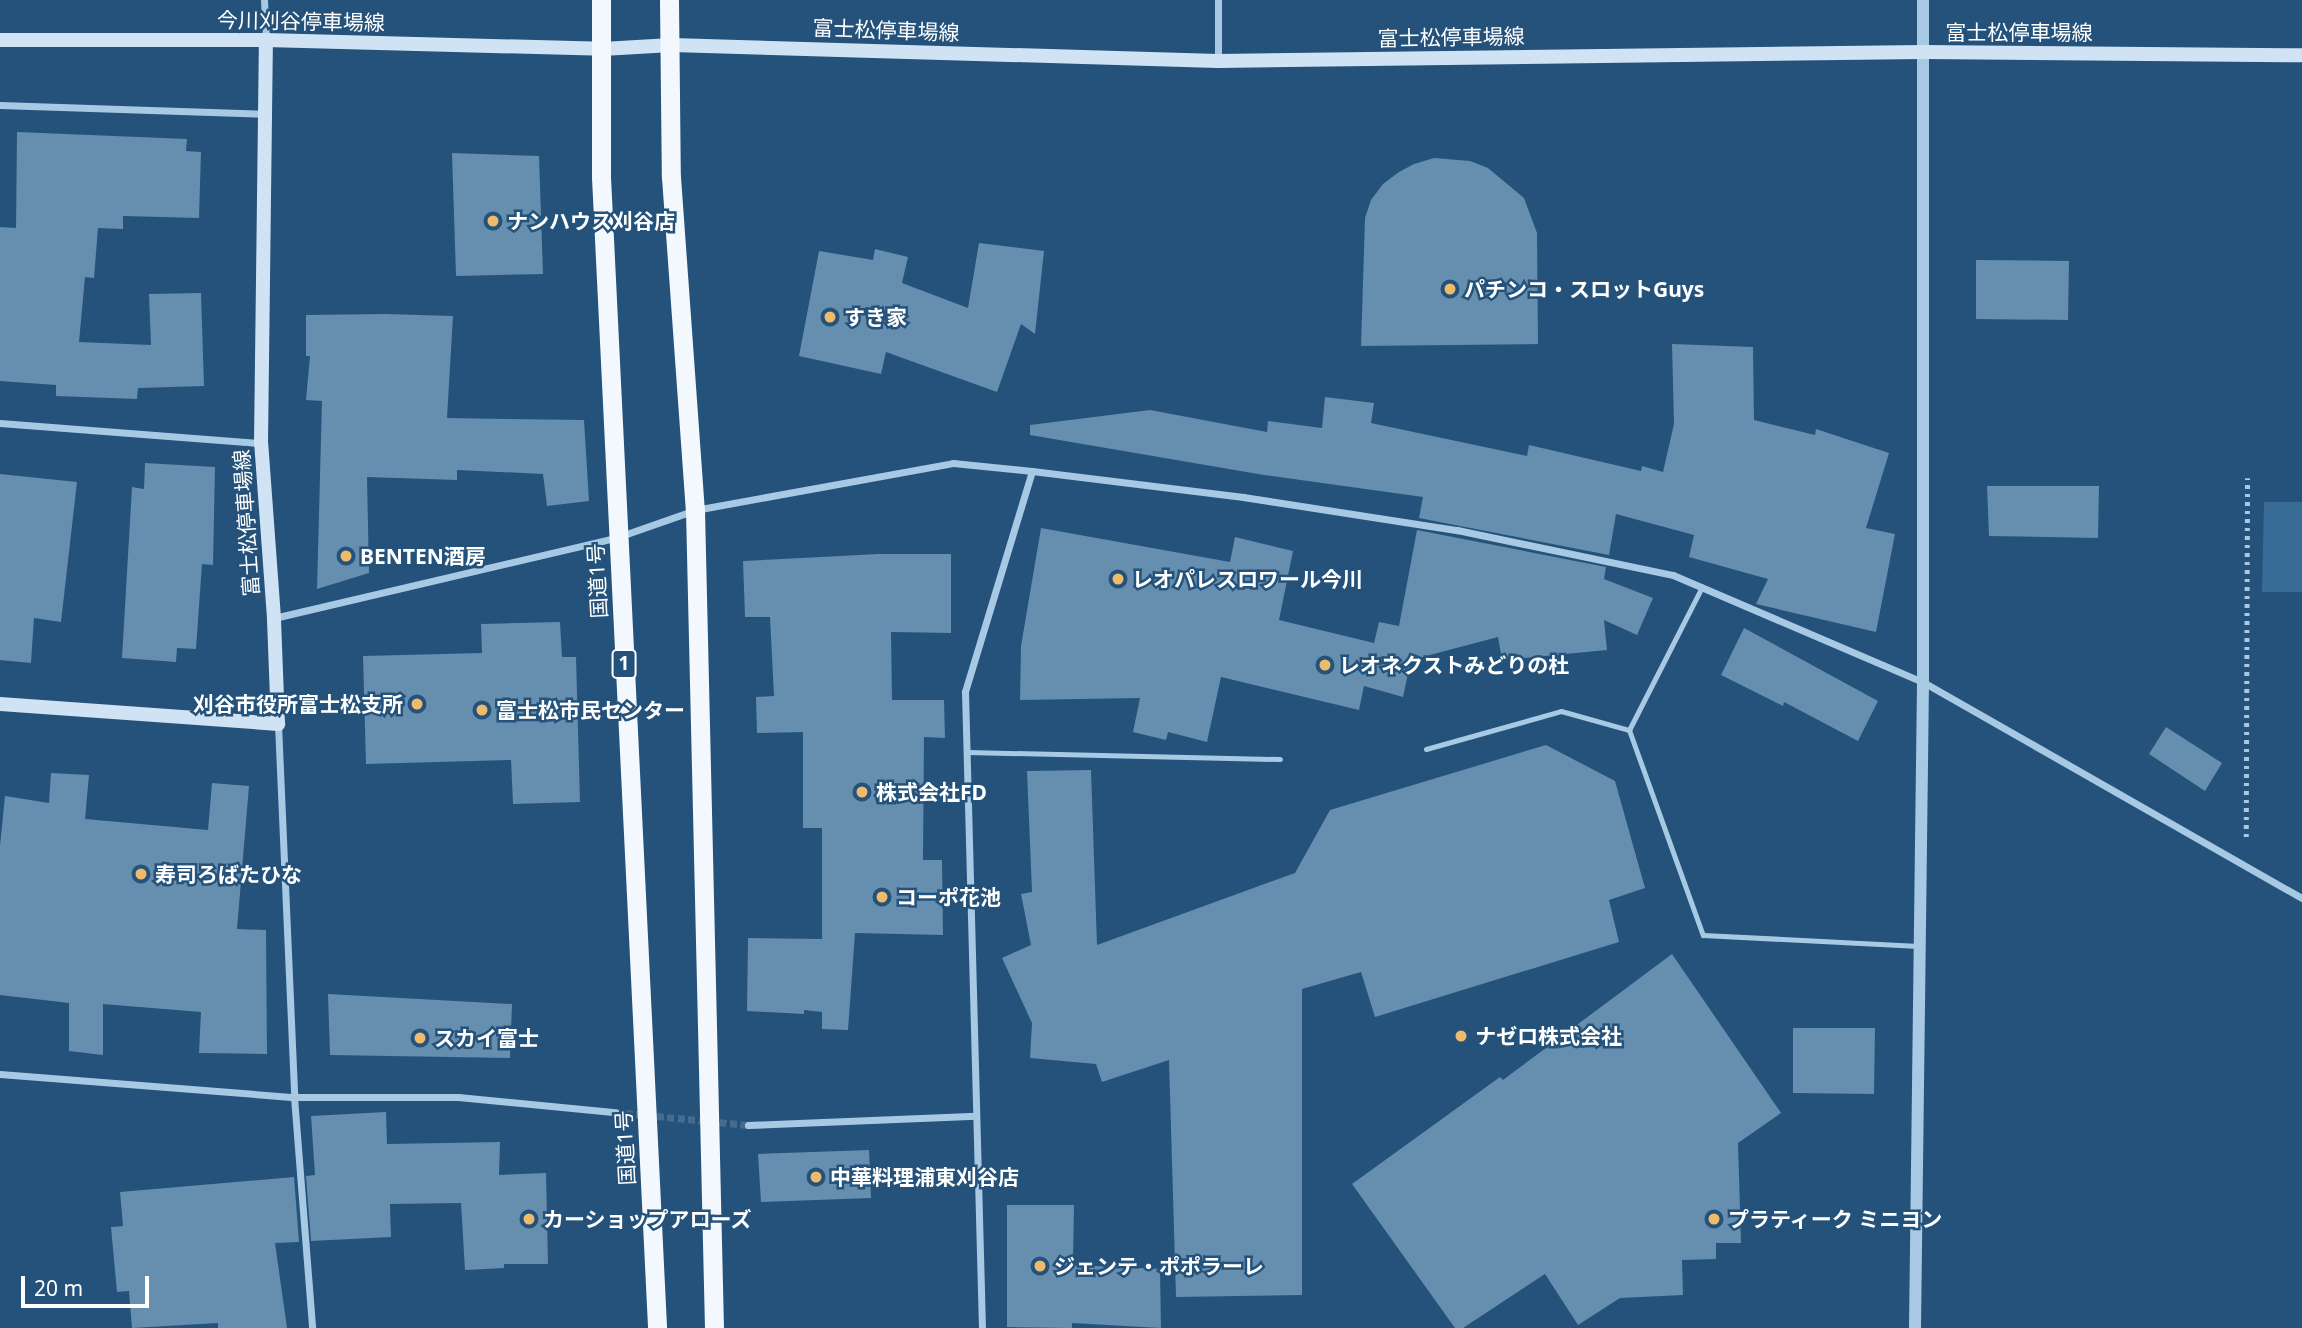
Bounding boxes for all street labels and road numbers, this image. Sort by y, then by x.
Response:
street label: 今川刈谷停車場線 [217,7,385,35]
street label: 富士松停車場線 [812,15,960,45]
street label: 富士松停車場線 [1946,19,2092,45]
street label: 富士松停車場線 [1377,23,1525,51]
street label: 富士松停車場線 [228,449,264,597]
street label: 国道1号 [582,543,612,619]
road number: 1 [610,649,638,680]
street label: 国道1号 [610,1110,640,1186]

